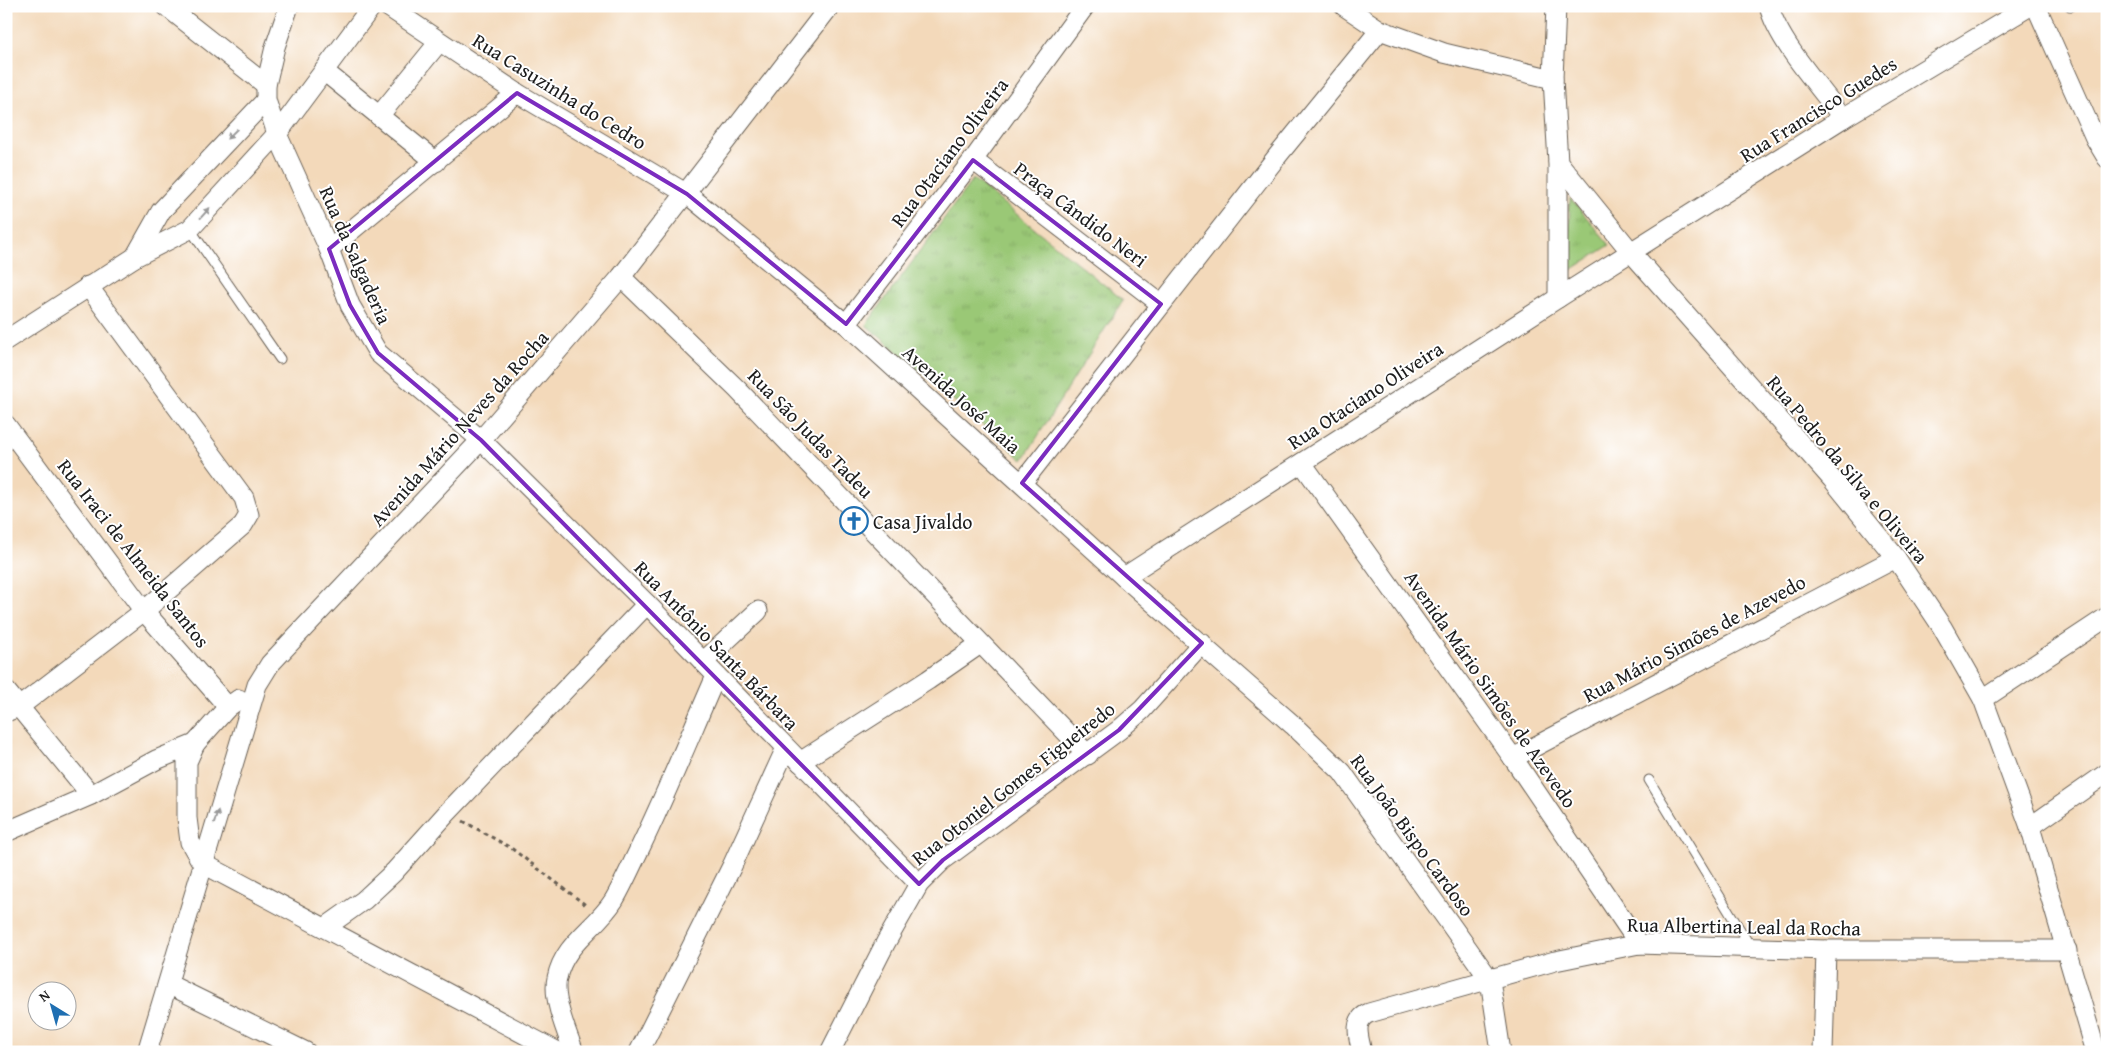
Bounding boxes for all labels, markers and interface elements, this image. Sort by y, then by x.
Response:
street label: Rua Casuzinha do Cedro [467,26,653,156]
street label: Rua Francisco Guedes [1734,49,1902,169]
street label: Rua Otaciano Oliveira [883,71,1015,233]
one-way arrow [226,128,238,140]
street label: Praça Cândido Neri [1008,154,1154,274]
street label: Rua da Salgaderia [313,181,400,329]
one-way arrow [199,207,211,219]
street label: Avenida Mário Neves da Rocha [363,323,555,532]
street label: Rua Otaciano Oliveira [1282,334,1449,456]
street label: Avenida José Maia [896,338,1028,461]
street label: Rua São Judas Tadeu [741,362,881,504]
street label: Rua Pedro da Silva e Oliveira [1761,369,1936,570]
street label: Rua Iraci de Almeida Santos [51,452,217,654]
church icon: Casa Jivaldo [839,506,869,536]
place label: Casa Jivaldo [873,507,973,536]
street label: Rua Antônio Santa Bárbara [628,554,806,737]
street label: Avenida Mário Simões de Azevedo [1398,564,1584,814]
street label: Rua Mário Simões de Azevedo [1577,567,1811,709]
street label: Rua Otoniel Gomes Figueiredo [905,694,1121,872]
street label: Rua João Bispo Cardoso [1344,748,1482,922]
one-way arrow [213,809,221,824]
street label: Rua Albertina Leal da Rocha [1627,909,1862,943]
north arrow [28,980,78,1030]
text: N [34,984,54,1006]

